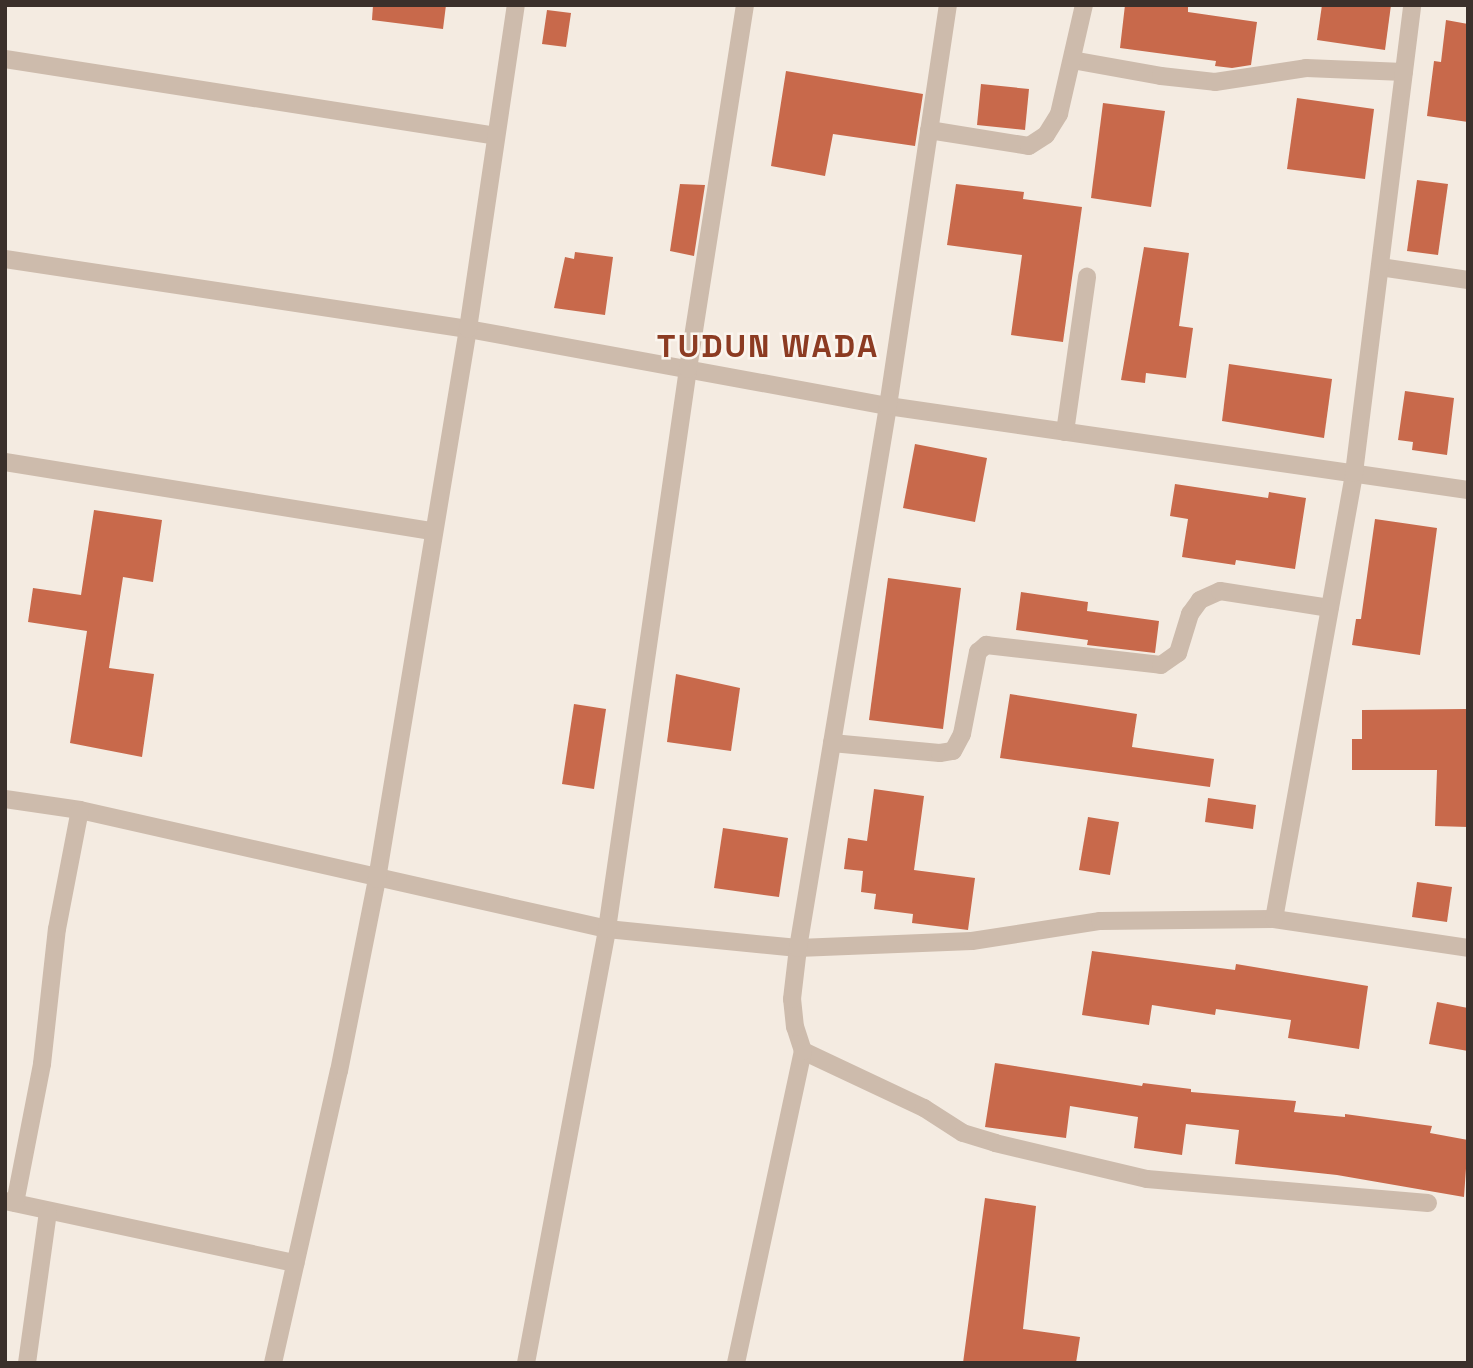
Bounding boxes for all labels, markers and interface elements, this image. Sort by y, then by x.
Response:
district label: TUDUN WADA [658,327,878,365]

